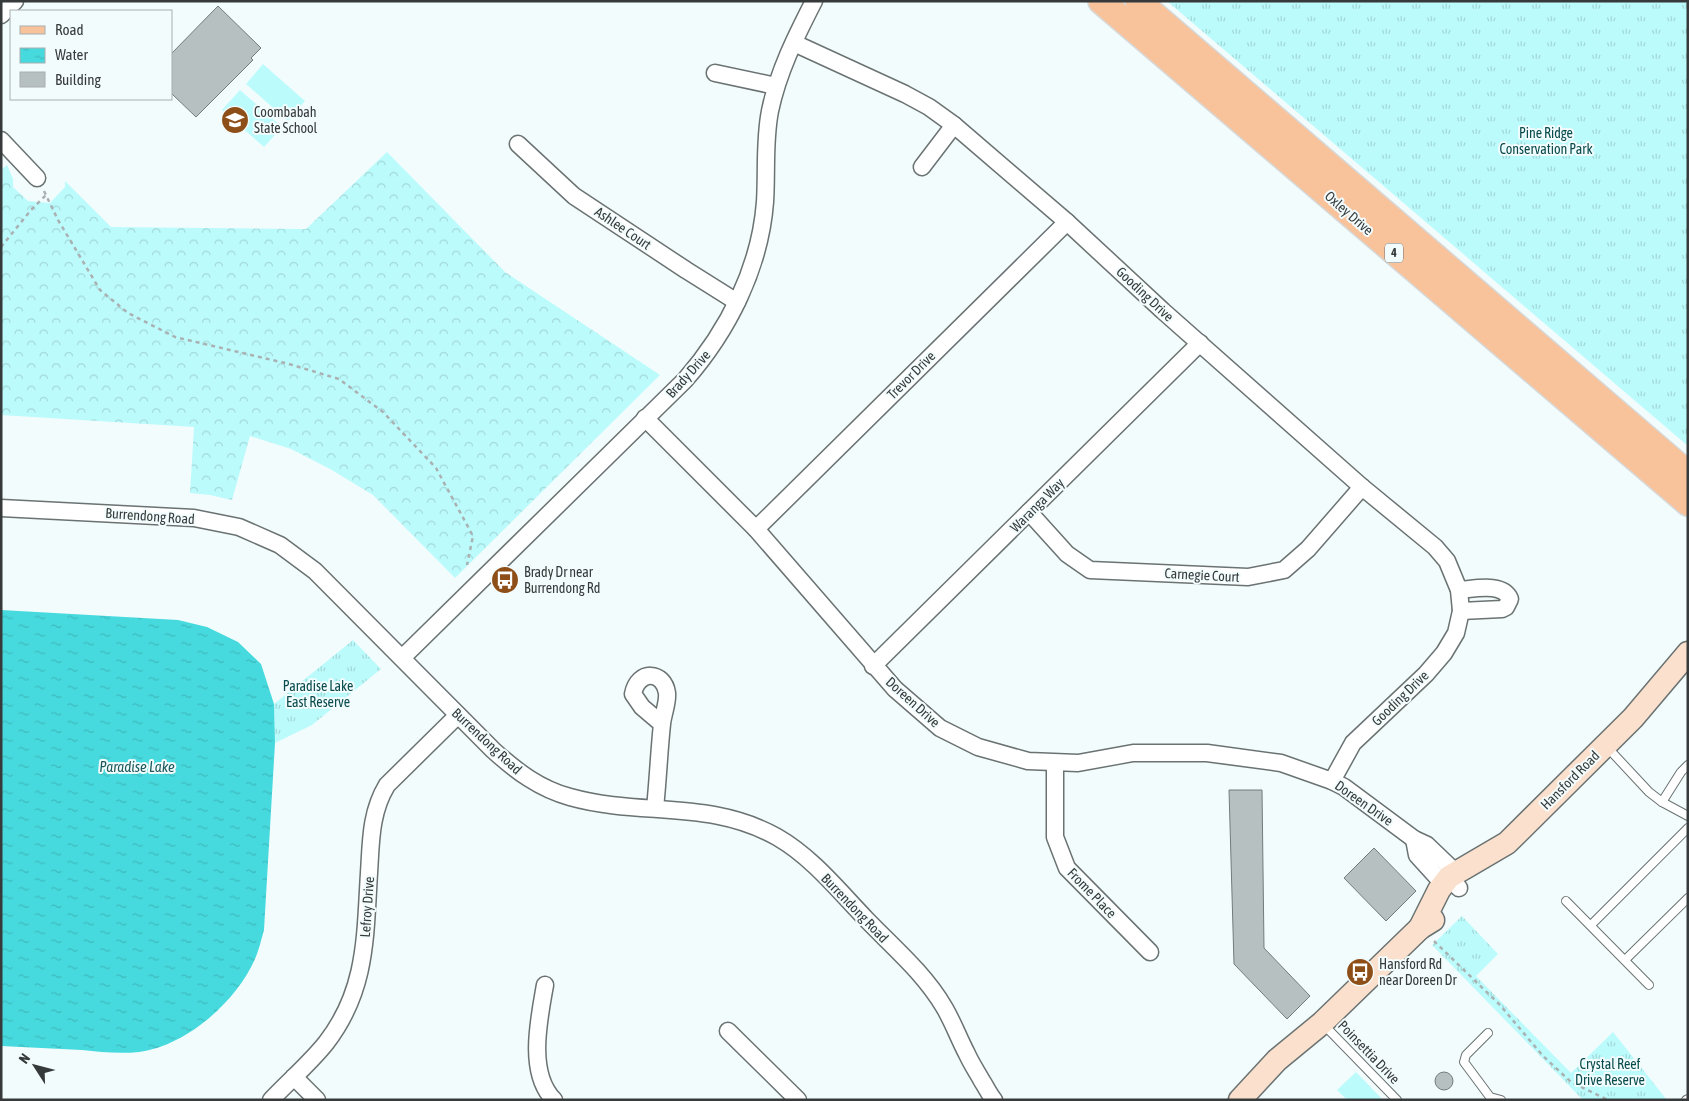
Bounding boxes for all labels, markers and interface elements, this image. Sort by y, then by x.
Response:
legend [10,10,172,100]
text: Road [55,21,84,38]
text: Water [55,46,88,63]
text: Building [55,71,101,88]
place label: Coombabah State School [254,104,318,136]
school or university icon: Coombabah State School [220,105,250,135]
park label: Pine Ridge Conservation Park [1499,125,1593,157]
street label: Oxley Drive [1322,188,1376,238]
street label: Ashlee Court [592,203,654,253]
road number: 4 [1385,244,1403,262]
street label: Gooding Drive [1113,263,1177,325]
street label: Brady Drive [662,347,714,401]
street label: Trevor Drive [884,348,938,402]
street label: Waranga Way [1007,475,1067,535]
street label: Burrendong Road [105,505,195,527]
place label: Brady Dr near Burrendong Rd [524,564,600,596]
bus stop icon: Brady Dr near Burrendong Rd [490,565,520,595]
street label: Carnegie Court [1164,565,1240,585]
street label: Gooding Drive [1368,667,1432,729]
street label: Doreen Drive [883,674,943,730]
park label: Paradise Lake East Reserve [283,678,353,710]
street label: Burrendong Road [449,705,525,777]
street label: Hansford Road [1537,747,1603,813]
water label: Paradise Lake [99,758,175,775]
street label: Doreen Drive [1332,777,1396,829]
street label: Frome Place [1064,865,1120,921]
street label: Burrendong Road [818,870,892,946]
street label: Lefroy Drive [357,876,377,938]
place label: Hansford Rd near Doreen Dr [1379,956,1457,988]
bus stop icon: Hansford Rd near Doreen Dr [1345,957,1375,987]
street label: Poinsettia Drive [1335,1017,1403,1087]
north arrow [10,1041,60,1091]
text: N [16,1050,33,1066]
park label: Crystal Reef Drive Reserve [1575,1056,1645,1088]

